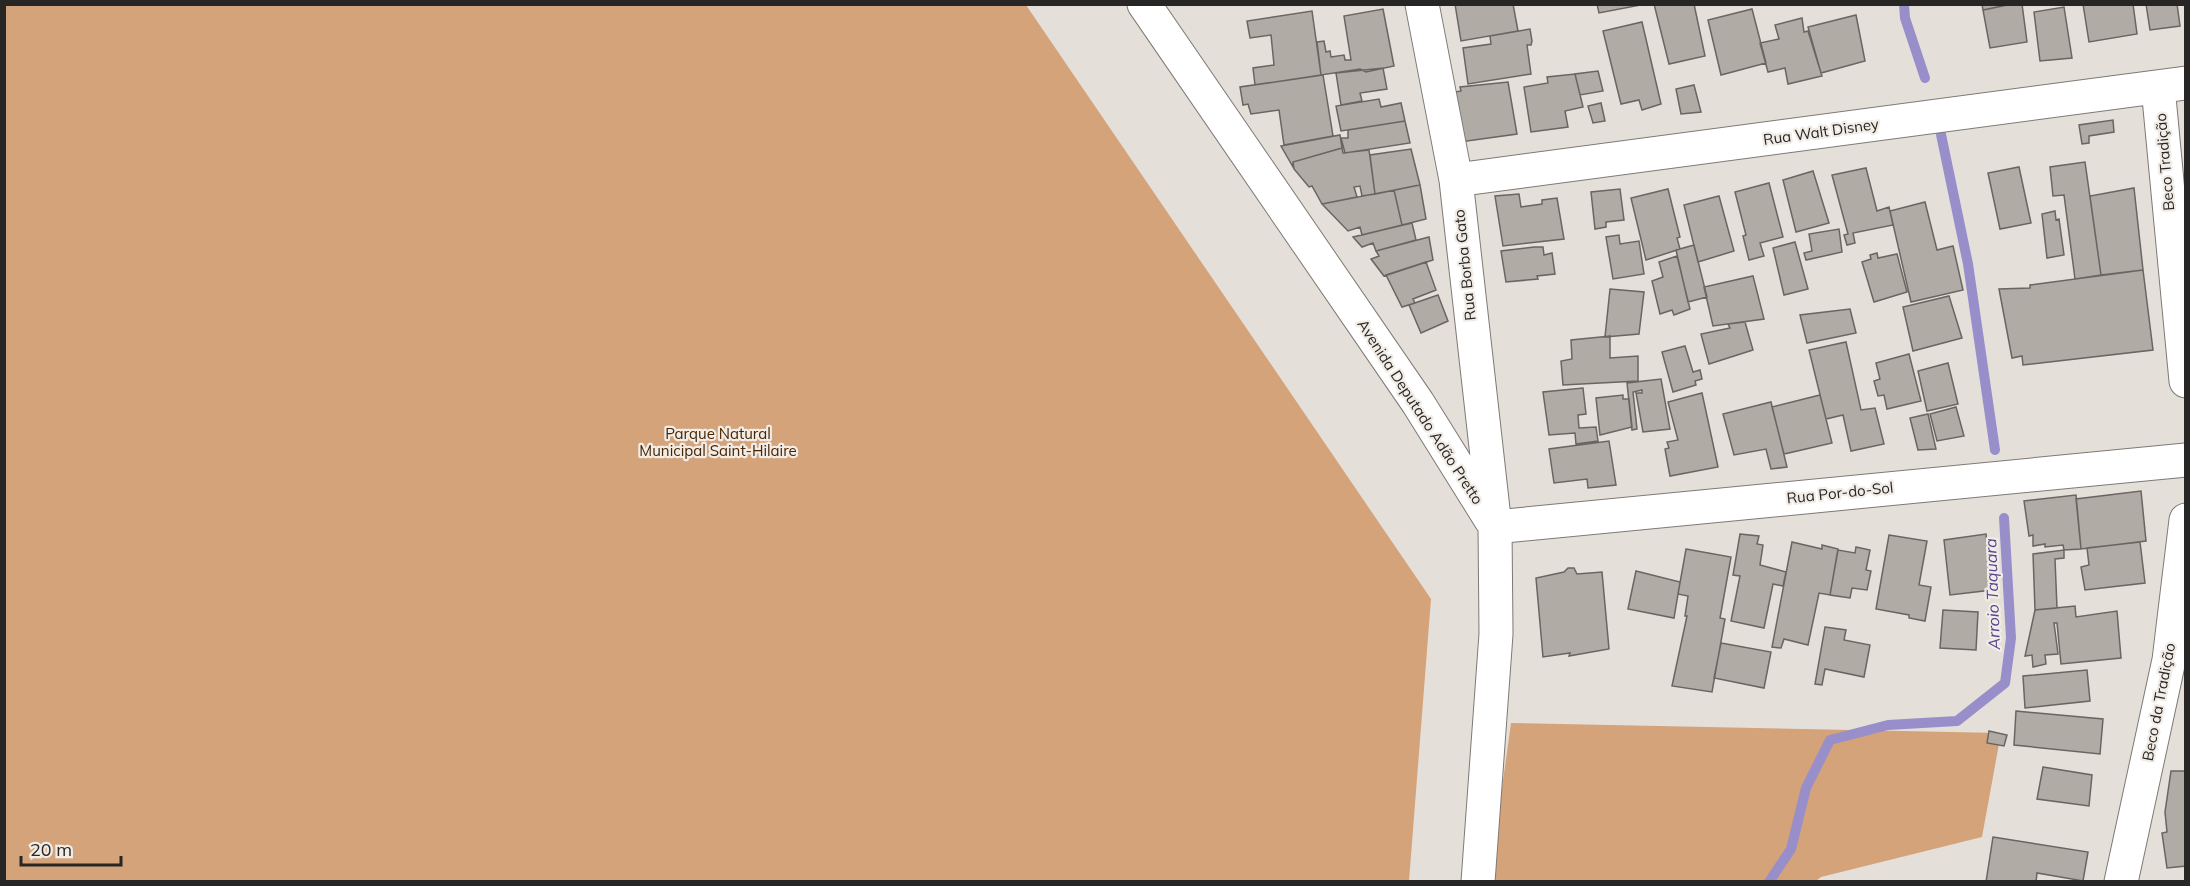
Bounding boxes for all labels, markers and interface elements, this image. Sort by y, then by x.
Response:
street label: Beco Tradição [2151,112,2178,212]
street label: Rua Walt Disney [1762,114,1880,149]
street label: Rua Borba Gato [1449,208,1480,322]
street label: Avenida Deputado Adão Pretto [1353,316,1487,508]
park label: Parque Natural Municipal Saint-Hilaire [639,424,797,460]
street label: Rua Por-do-Sol [1786,477,1894,508]
water label: Arroio Taquara [1980,538,2004,651]
street label: Beco da Tradição [2138,641,2179,763]
scale bar [21,829,122,867]
text: 20 m [30,838,72,861]

